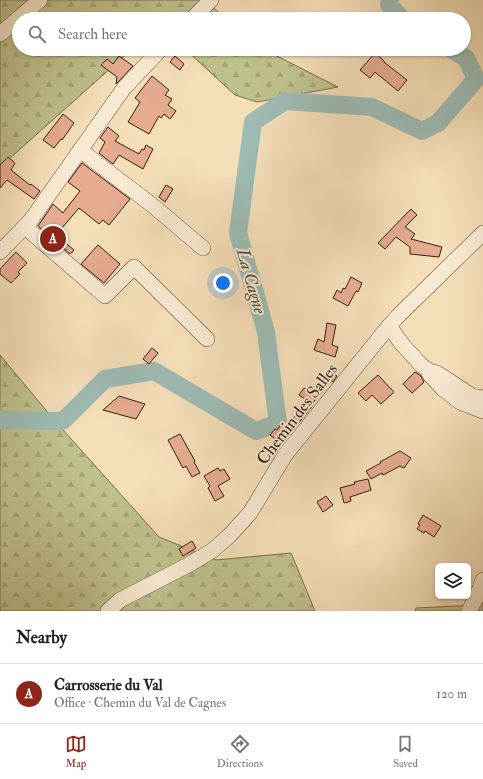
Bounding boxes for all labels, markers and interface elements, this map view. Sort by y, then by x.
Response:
search box [12,12,471,56]
icon: search [26,23,48,45]
text: Search here [58,25,127,44]
pin: A [40,224,66,254]
water label: La Cagne [230,245,272,317]
your location [213,273,233,293]
street label: Chemin des Salles [252,359,342,469]
map controls [435,563,471,599]
button: layers [435,563,471,599]
text: Nearby [16,627,67,648]
text: Carrosserie du Val [54,676,163,695]
text: A [25,686,33,702]
text: 120 m [436,686,467,702]
text: Office · Chemin du Val de Cagnes [54,695,226,711]
tab: Map [65,733,87,770]
tab: Directions [217,733,263,770]
tab: Saved [393,733,418,770]

